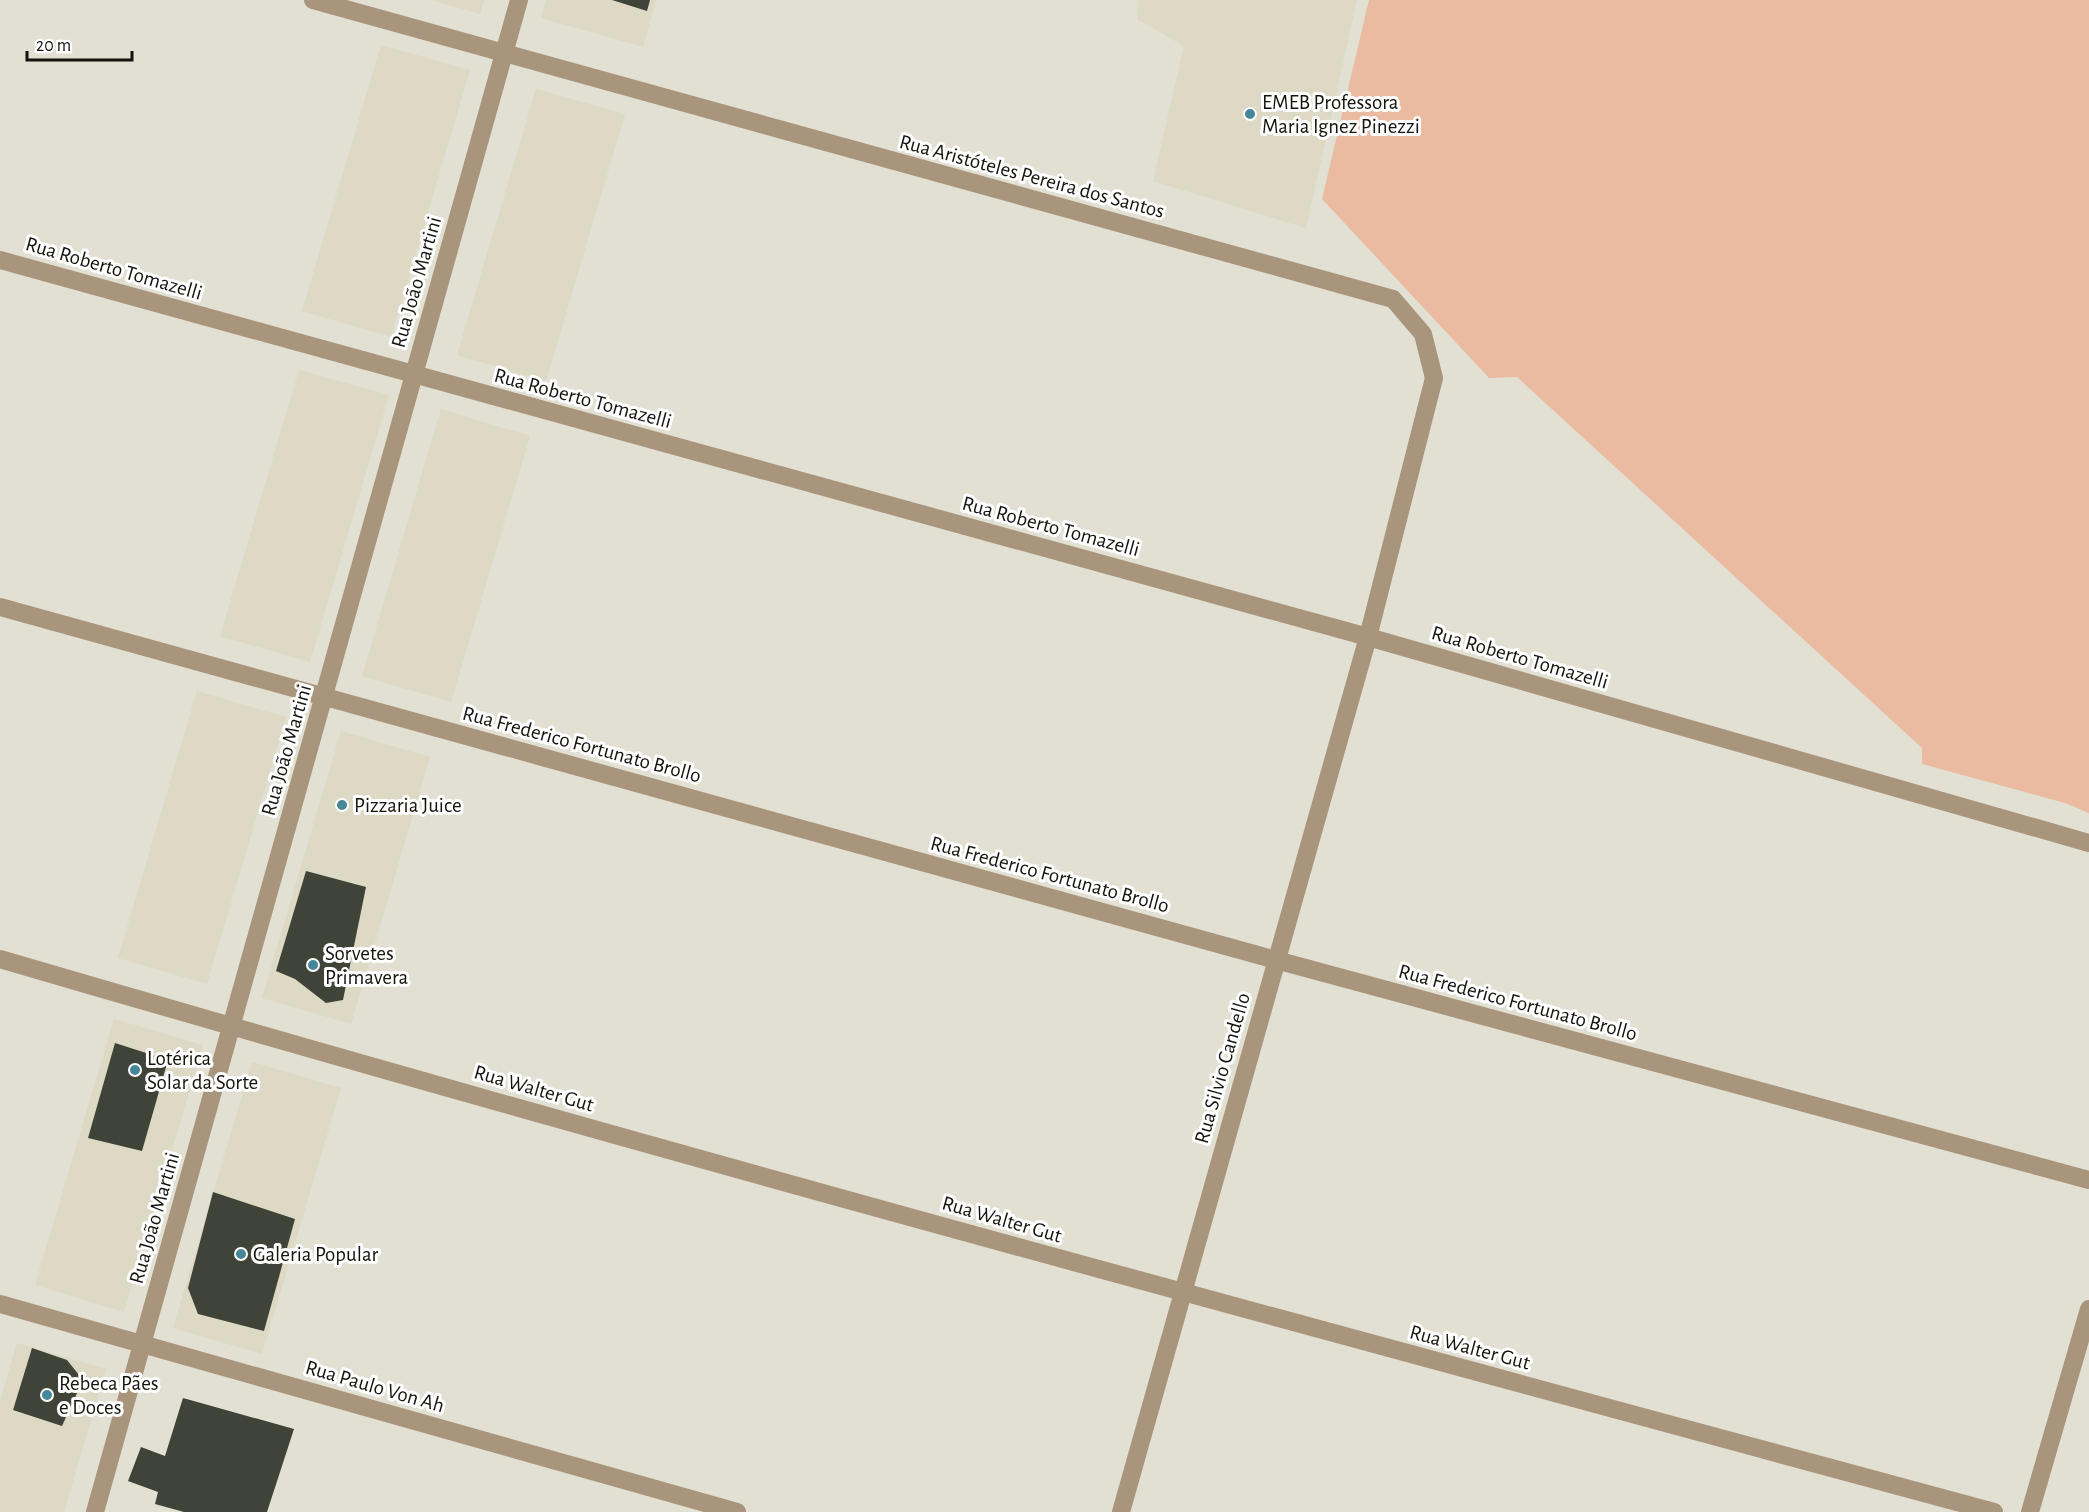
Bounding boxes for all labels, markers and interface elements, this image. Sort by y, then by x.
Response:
scale bar [27,24,132,62]
text: 20 m [36,37,71,55]
place label: EMEB Professora Maria Ignez Pinezzi [1262,92,1420,137]
marker: EMEB Professora Maria Ignez Pinezzi [1243,107,1257,121]
street label: Rua Aristóteles Pereira dos Santos [897,131,1167,222]
street label: Rua João Martini [388,214,445,350]
street label: Rua Roberto Tomazelli [23,233,205,304]
street label: Rua Roberto Tomazelli [492,365,674,432]
street label: Rua Roberto Tomazelli [960,493,1142,560]
street label: Rua Roberto Tomazelli [1429,622,1611,693]
street label: Rua João Martini [258,682,315,818]
street label: Rua Frederico Fortunato Brollo [460,702,703,786]
place label: Pizzaria Juice [354,795,462,816]
marker: Pizzaria Juice [335,798,349,812]
street label: Rua Frederico Fortunato Brollo [928,832,1171,916]
place label: Sorvetes Primavera [325,943,409,988]
marker: Sorvetes Primavera [306,958,320,972]
street label: Rua Frederico Fortunato Brollo [1396,960,1639,1044]
street label: Rua Silvio Candello [1191,990,1254,1146]
place label: Lotérica Solar da Sorte [147,1048,258,1093]
street label: Rua Walter Gut [472,1061,596,1116]
marker: Lotérica Solar da Sorte [128,1063,142,1077]
street label: Rua João Martini [126,1150,183,1286]
street label: Rua Walter Gut [940,1192,1064,1247]
place label: Galeria Popular [253,1244,378,1265]
marker: Galeria Popular [234,1247,248,1261]
street label: Rua Walter Gut [1407,1321,1533,1374]
street label: Rua Paulo Von Ah [303,1357,447,1416]
place label: Rebeca Pães e Doces [59,1373,159,1418]
marker: Rebeca Pães e Doces [40,1388,54,1402]

